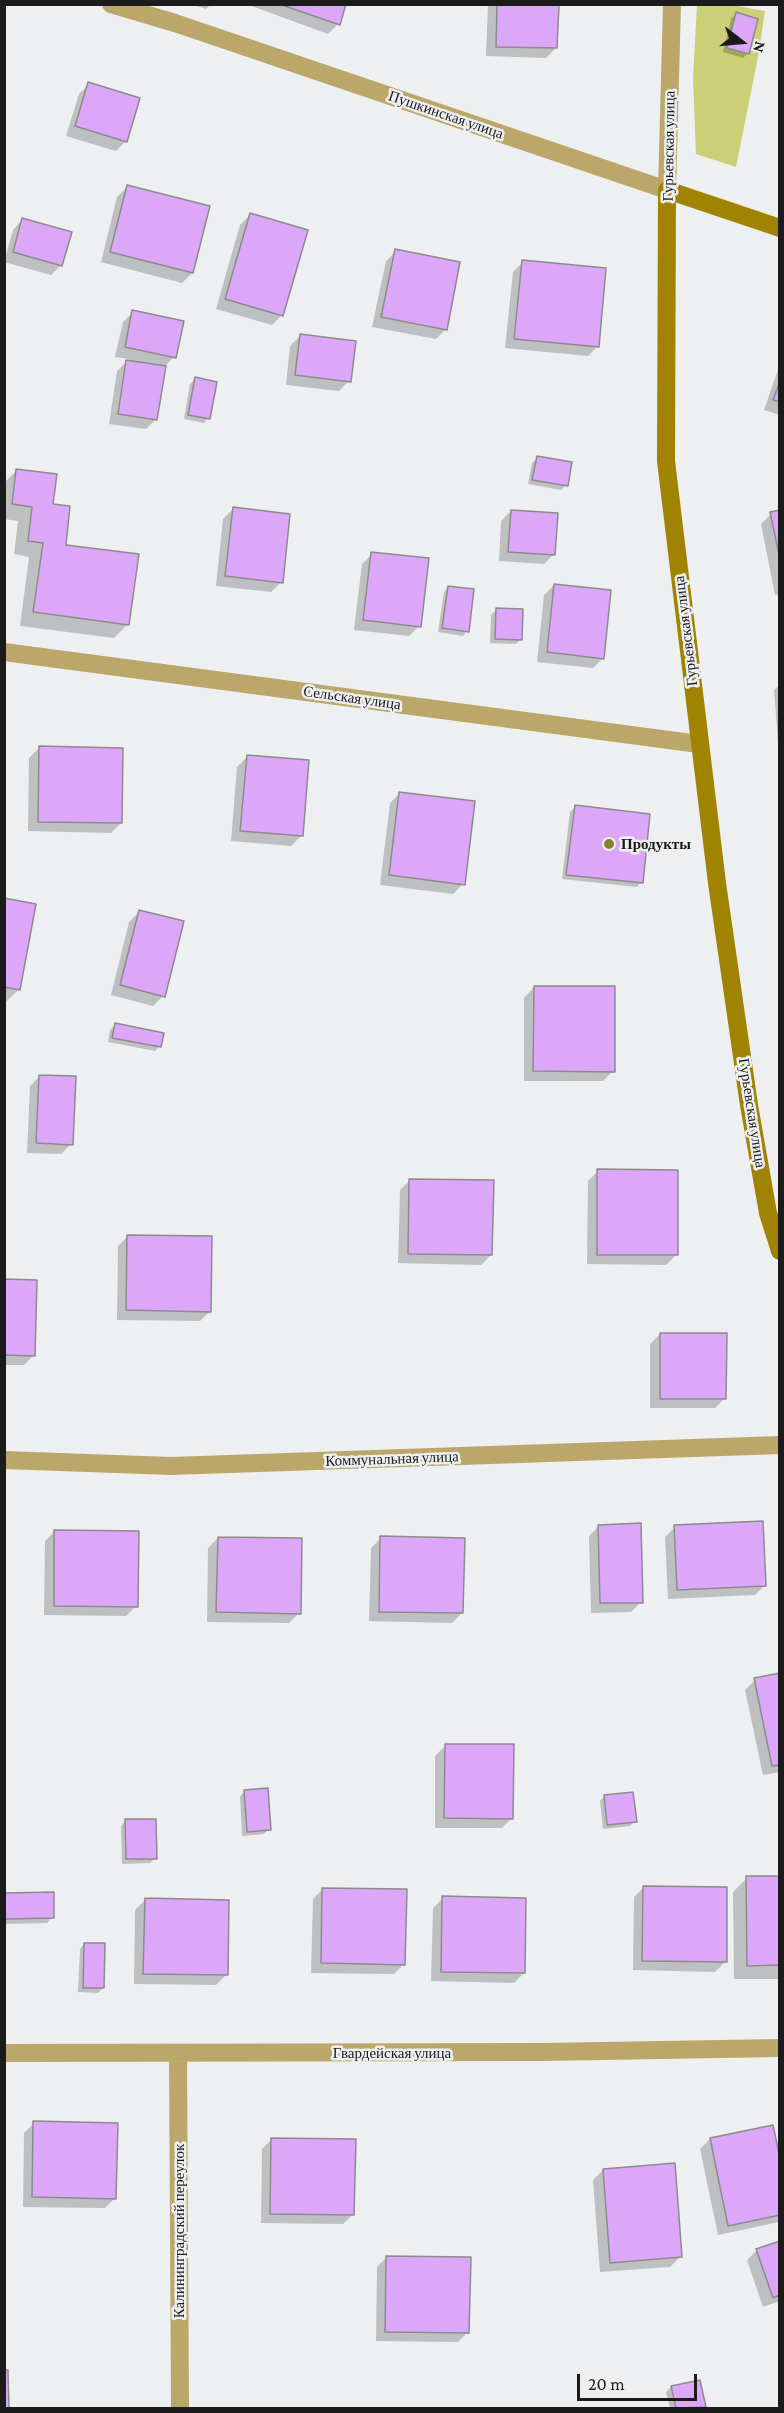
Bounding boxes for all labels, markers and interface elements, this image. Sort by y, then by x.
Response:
north arrow [712,12,772,72]
text: N [750,40,769,55]
street label: Пушкинская улица [386,87,506,143]
street label: Гурьевская улица [659,90,679,202]
street label: Гурьевская улица [670,575,702,687]
street label: Сельская улица [302,682,402,714]
place label: Продукты [621,835,691,853]
marker: Продукты [602,837,616,851]
street label: Гурьевская улица [734,1057,770,1169]
street label: Коммунальная улица [325,1448,459,1470]
street label: Гвардейская улица [333,2044,451,2062]
street label: Калининградский переулок [170,2144,188,2318]
scale bar [580,2362,700,2400]
text: 20 m [588,2374,625,2394]

